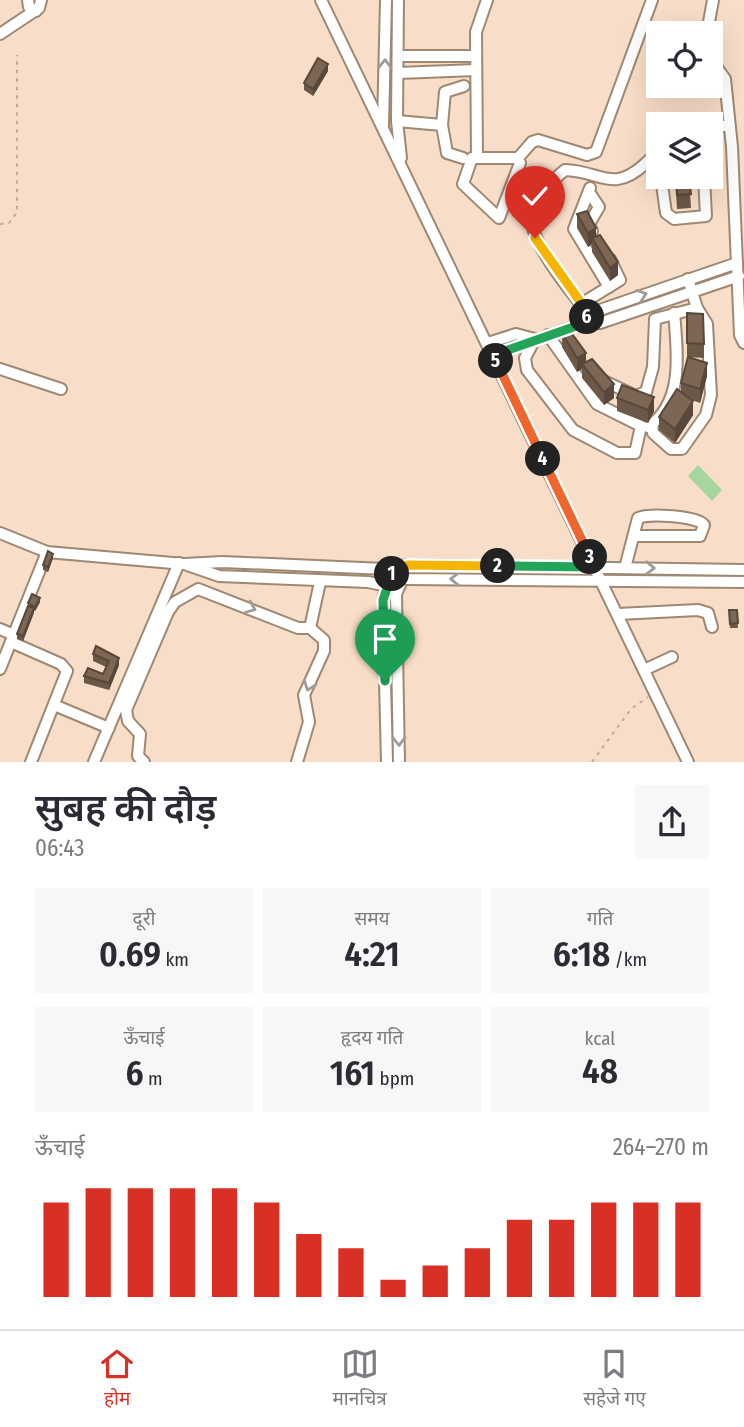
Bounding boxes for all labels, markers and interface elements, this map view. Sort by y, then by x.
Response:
map controls [646,21,723,189]
button: locate [646,21,723,98]
one-way arrow [377,58,392,69]
button: layers [646,112,723,189]
pin [505,166,565,238]
icon: check [516,177,554,215]
one-way arrow [636,289,648,303]
pin: 6 [570,300,604,334]
text: 6 [582,305,591,328]
pin: 5 [478,344,514,378]
text: 5 [491,349,500,372]
pin: 4 [526,442,560,476]
text: 4 [538,447,547,470]
pin: 3 [572,540,608,574]
text: 3 [585,545,594,568]
pin: 2 [480,548,516,584]
text: 2 [493,554,502,577]
pin: 1 [374,556,410,592]
one-way arrow [645,560,656,576]
text: 1 [387,562,396,585]
one-way arrow [450,572,461,587]
one-way arrow [244,600,256,614]
pin [355,609,415,681]
icon: arrive [366,620,404,658]
one-way arrow [303,680,317,692]
one-way arrow [391,736,407,746]
text: सुबह की दौड़ [35,785,216,831]
button: share [635,785,709,859]
text: 06:43 [35,834,84,862]
text: दूरी [133,907,155,930]
text: समय [354,907,390,930]
text: गति [587,907,613,930]
text: 0.69 [99,933,161,975]
text: 4:21 [344,933,400,975]
text: 6:18 [553,933,610,975]
text: km [161,948,189,971]
text: /km [610,948,647,971]
text: ऊँचाई [123,1026,165,1049]
text: हृदय गति [341,1026,403,1049]
text: kcal [585,1027,615,1050]
text: 48 [582,1050,618,1092]
text: 6 [125,1052,143,1094]
text: 161 [330,1052,375,1094]
text: m [143,1067,163,1090]
text: bpm [375,1067,414,1090]
text: ऊँचाई [35,1133,85,1161]
text: 264–270 m [613,1133,709,1161]
tab: होम [98,1345,136,1413]
tab: मानचित्र [332,1345,387,1413]
tab: सहेजे गए [583,1345,646,1413]

